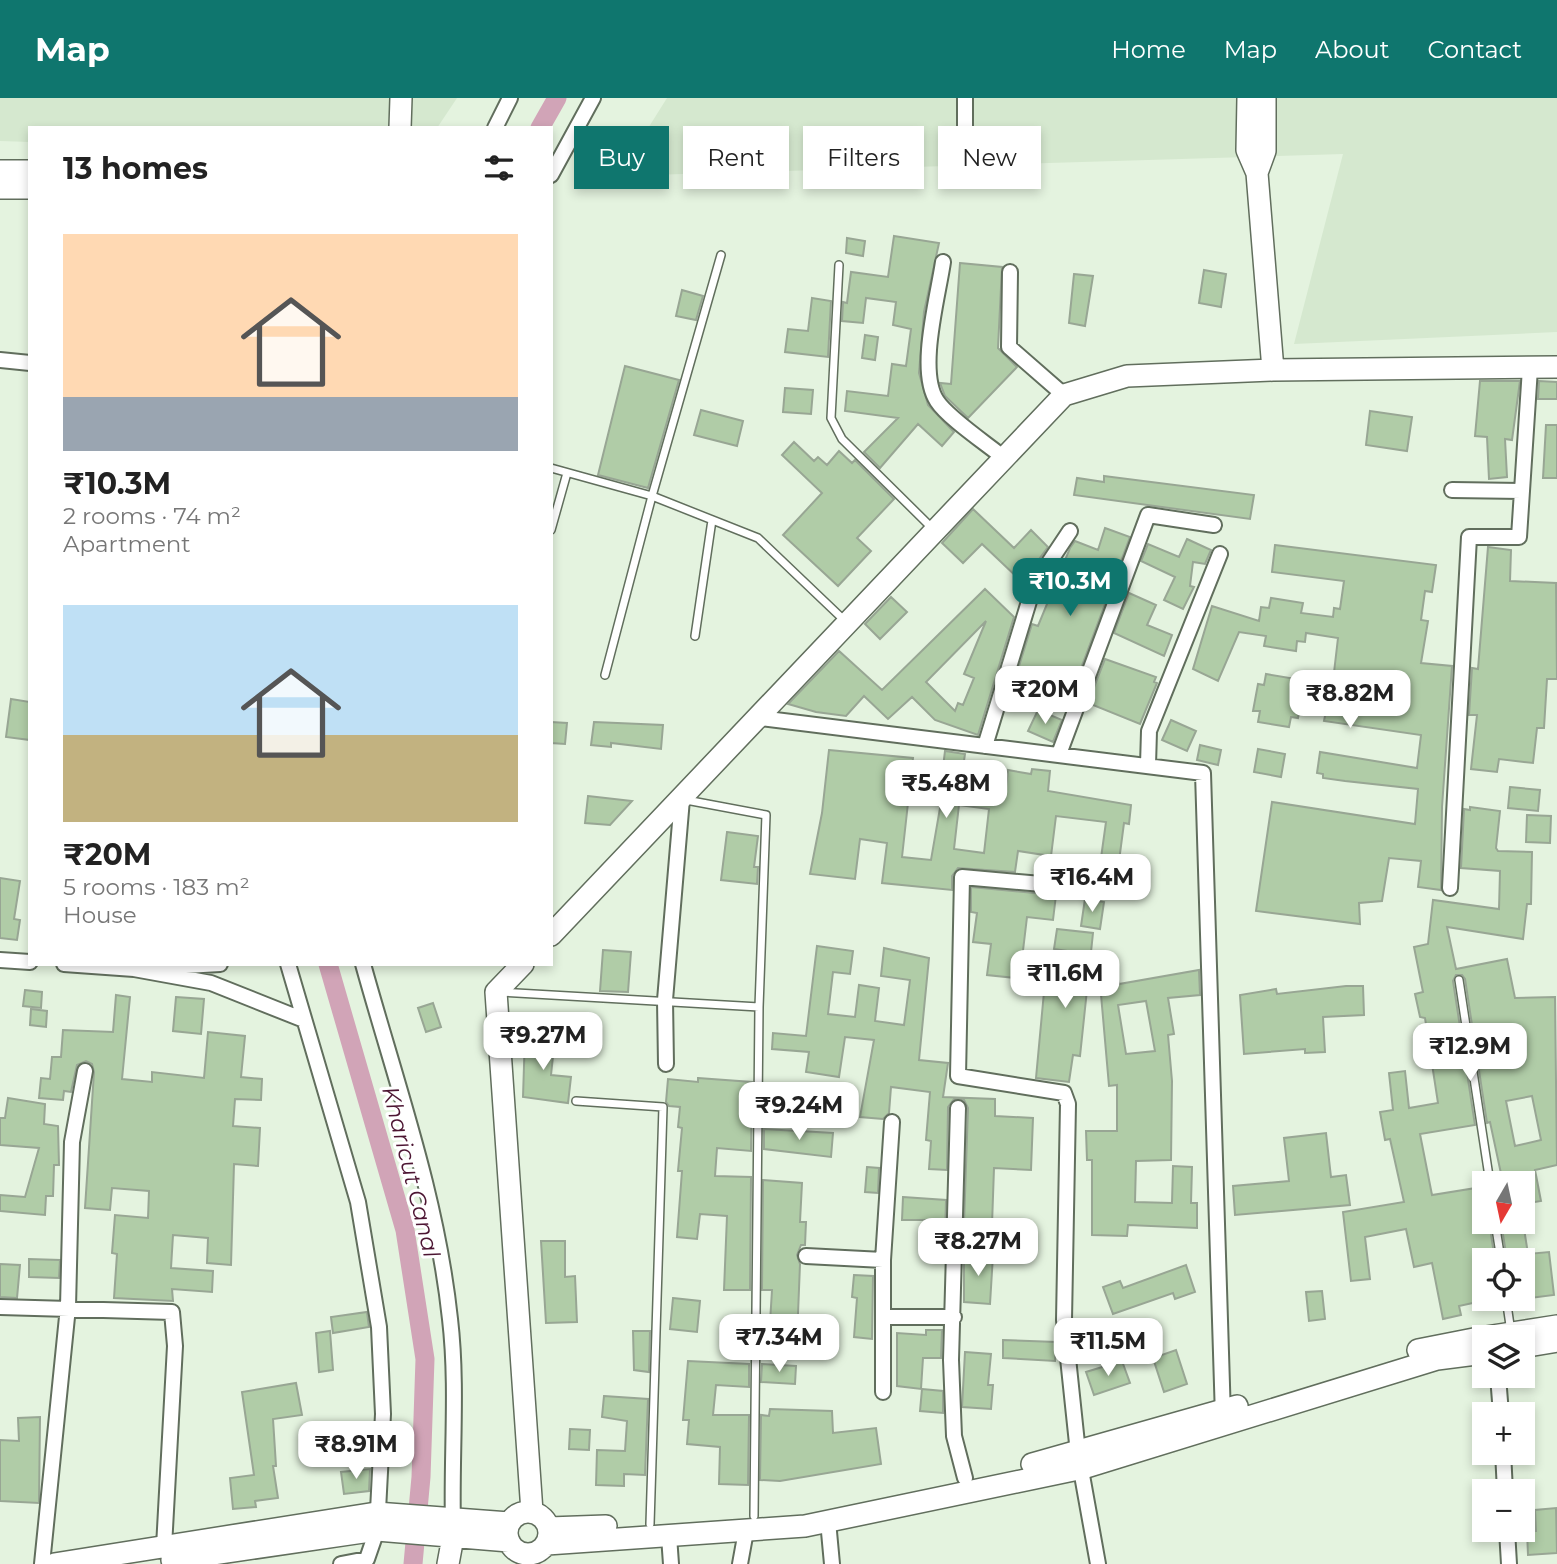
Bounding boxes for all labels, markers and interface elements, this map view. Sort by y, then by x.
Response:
text: Map [35,29,110,69]
text: Home [1111,35,1186,64]
text: Map [1224,35,1277,64]
text: About [1315,35,1389,64]
text: Contact [1427,35,1522,64]
chip: Buy [574,126,669,189]
chip: Rent [683,126,789,189]
chip: Filters [803,126,924,189]
chip: New [938,126,1041,189]
icon: filters [480,149,518,187]
text: 13 homes [63,150,208,187]
icon: home [228,279,354,405]
text: ₹10.3M [63,465,171,502]
text: 2 rooms · 74 m² [63,502,241,530]
text: Apartment [63,530,191,558]
pin: ₹10.3M [1013,559,1127,618]
text: ₹10.3M [1029,567,1111,595]
icon: home [228,650,354,776]
pin: ₹20M [1004,666,1086,726]
pin: ₹8.82M [1293,670,1407,730]
text: ₹20M [1011,675,1079,703]
text: ₹8.82M [1306,679,1394,707]
pin: ₹5.48M [889,760,1003,820]
text: ₹5.48M [901,769,991,797]
text: ₹20M [63,836,151,873]
pin: ₹16.4M [1035,854,1149,914]
text: ₹16.4M [1050,863,1134,891]
text: 5 rooms · 183 m² [63,873,250,901]
text: House [63,901,137,929]
pin: ₹11.6M [1008,950,1122,1010]
text: ₹11.6M [1026,959,1104,987]
pin: ₹9.27M [486,1012,600,1072]
text: ₹9.27M [499,1021,587,1049]
pin: ₹12.9M [1413,1024,1527,1083]
text: ₹12.9M [1429,1032,1511,1060]
pin: ₹9.24M [742,1082,856,1142]
water label: Kharicut Canal [376,1083,446,1261]
text: ₹9.24M [755,1091,843,1119]
north arrow [1472,1171,1535,1234]
map controls [1472,1171,1535,1542]
pin: ₹8.27M [921,1218,1035,1278]
text: ₹8.27M [934,1227,1022,1255]
button: locate [1472,1248,1535,1311]
pin: ₹7.34M [722,1314,836,1374]
pin: ₹11.5M [1051,1318,1165,1378]
text: ₹7.34M [735,1323,823,1351]
button: layers [1472,1325,1535,1388]
text: ₹11.5M [1070,1327,1146,1355]
button: + [1472,1402,1535,1465]
pin: ₹8.91M [299,1422,413,1481]
text: ₹8.91M [314,1430,398,1458]
button: − [1472,1479,1535,1542]

